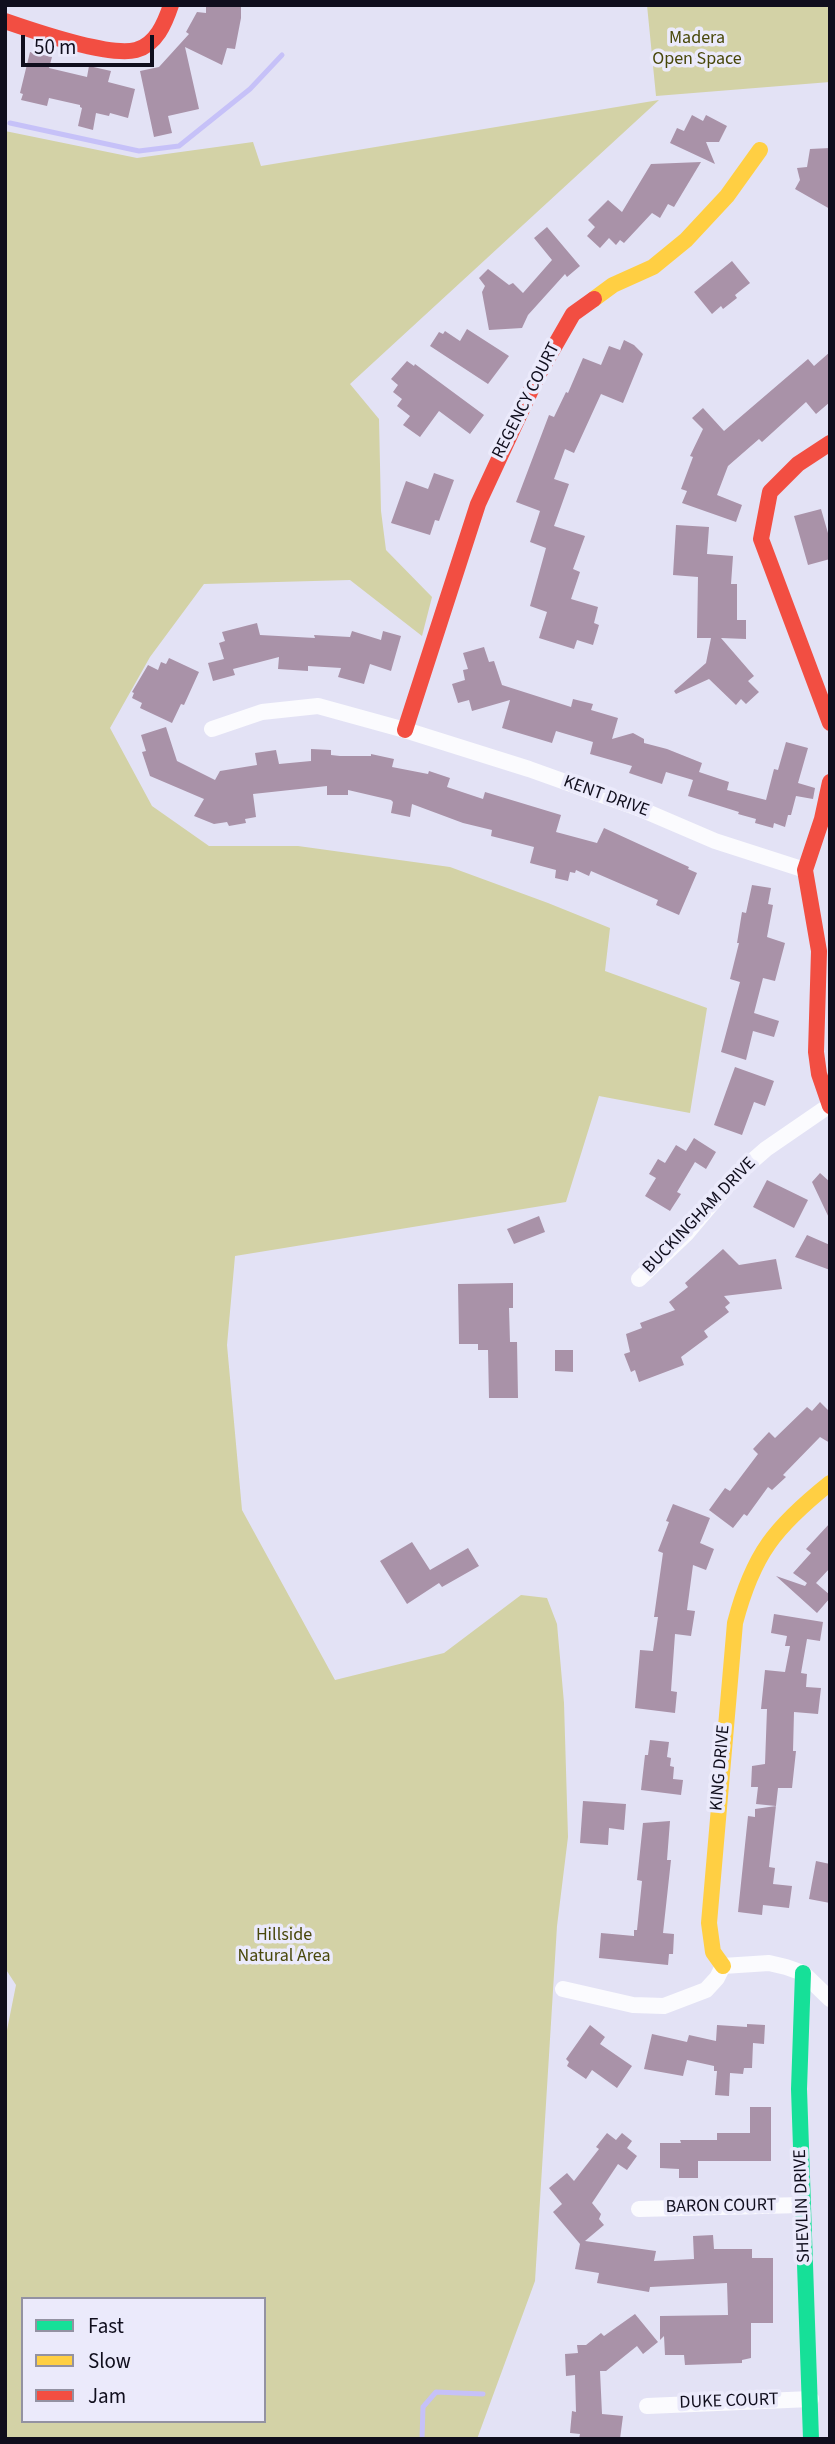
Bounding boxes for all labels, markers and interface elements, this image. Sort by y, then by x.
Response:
scale bar [24,21,158,65]
park label: Madera Open Space [652,28,742,70]
text: 50 m [34,32,76,62]
street label: REGENCY COURT [488,339,566,463]
street label: KENT DRIVE [560,772,652,822]
street label: BUCKINGHAM DRIVE [639,1153,761,1279]
street label: KING DRIVE [706,1724,736,1812]
park label: Hillside Natural Area [237,1925,331,1968]
street label: SHEVLIN DRIVE [790,2149,816,2263]
street label: BARON COURT [665,2195,777,2219]
legend [21,2297,266,2423]
text: Fast [88,2311,124,2341]
text: Slow [88,2346,131,2376]
text: Jam [88,2381,126,2411]
street label: DUKE COURT [679,2389,779,2415]

